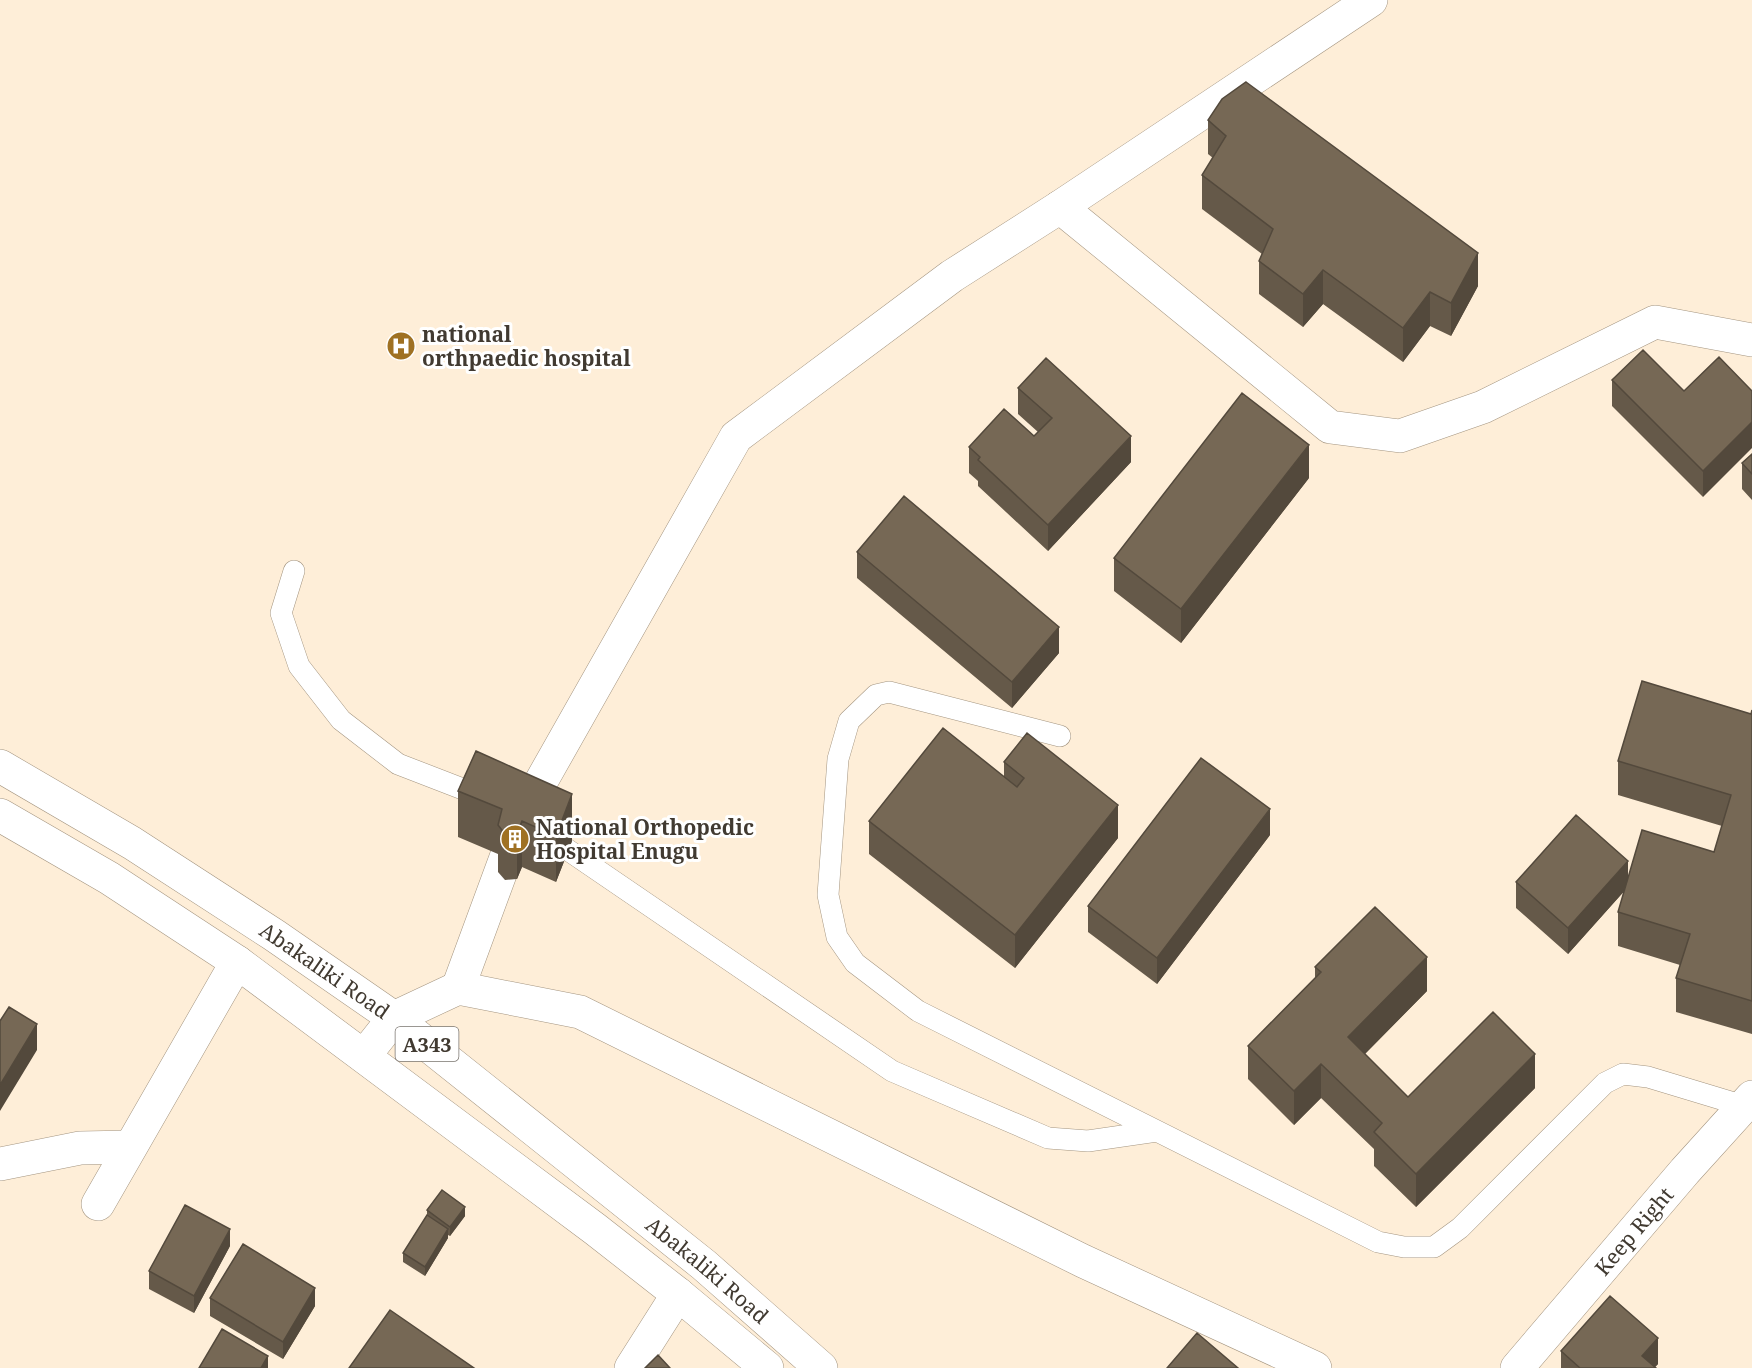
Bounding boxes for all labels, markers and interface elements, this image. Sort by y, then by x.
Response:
place label: national orthpaedic hospital [422,320,631,372]
hospital icon: national orthpaedic hospital [385,330,417,362]
place label: National Orthopedic Hospital Enugu [536,813,754,865]
building icon: National Orthopedic Hospital Enugu [499,823,531,855]
street label: Abakaliki Road [255,916,396,1025]
road number: A343 [396,1027,458,1061]
street label: Keep Right [1588,1181,1679,1281]
street label: Abakaliki Road [640,1210,775,1330]

